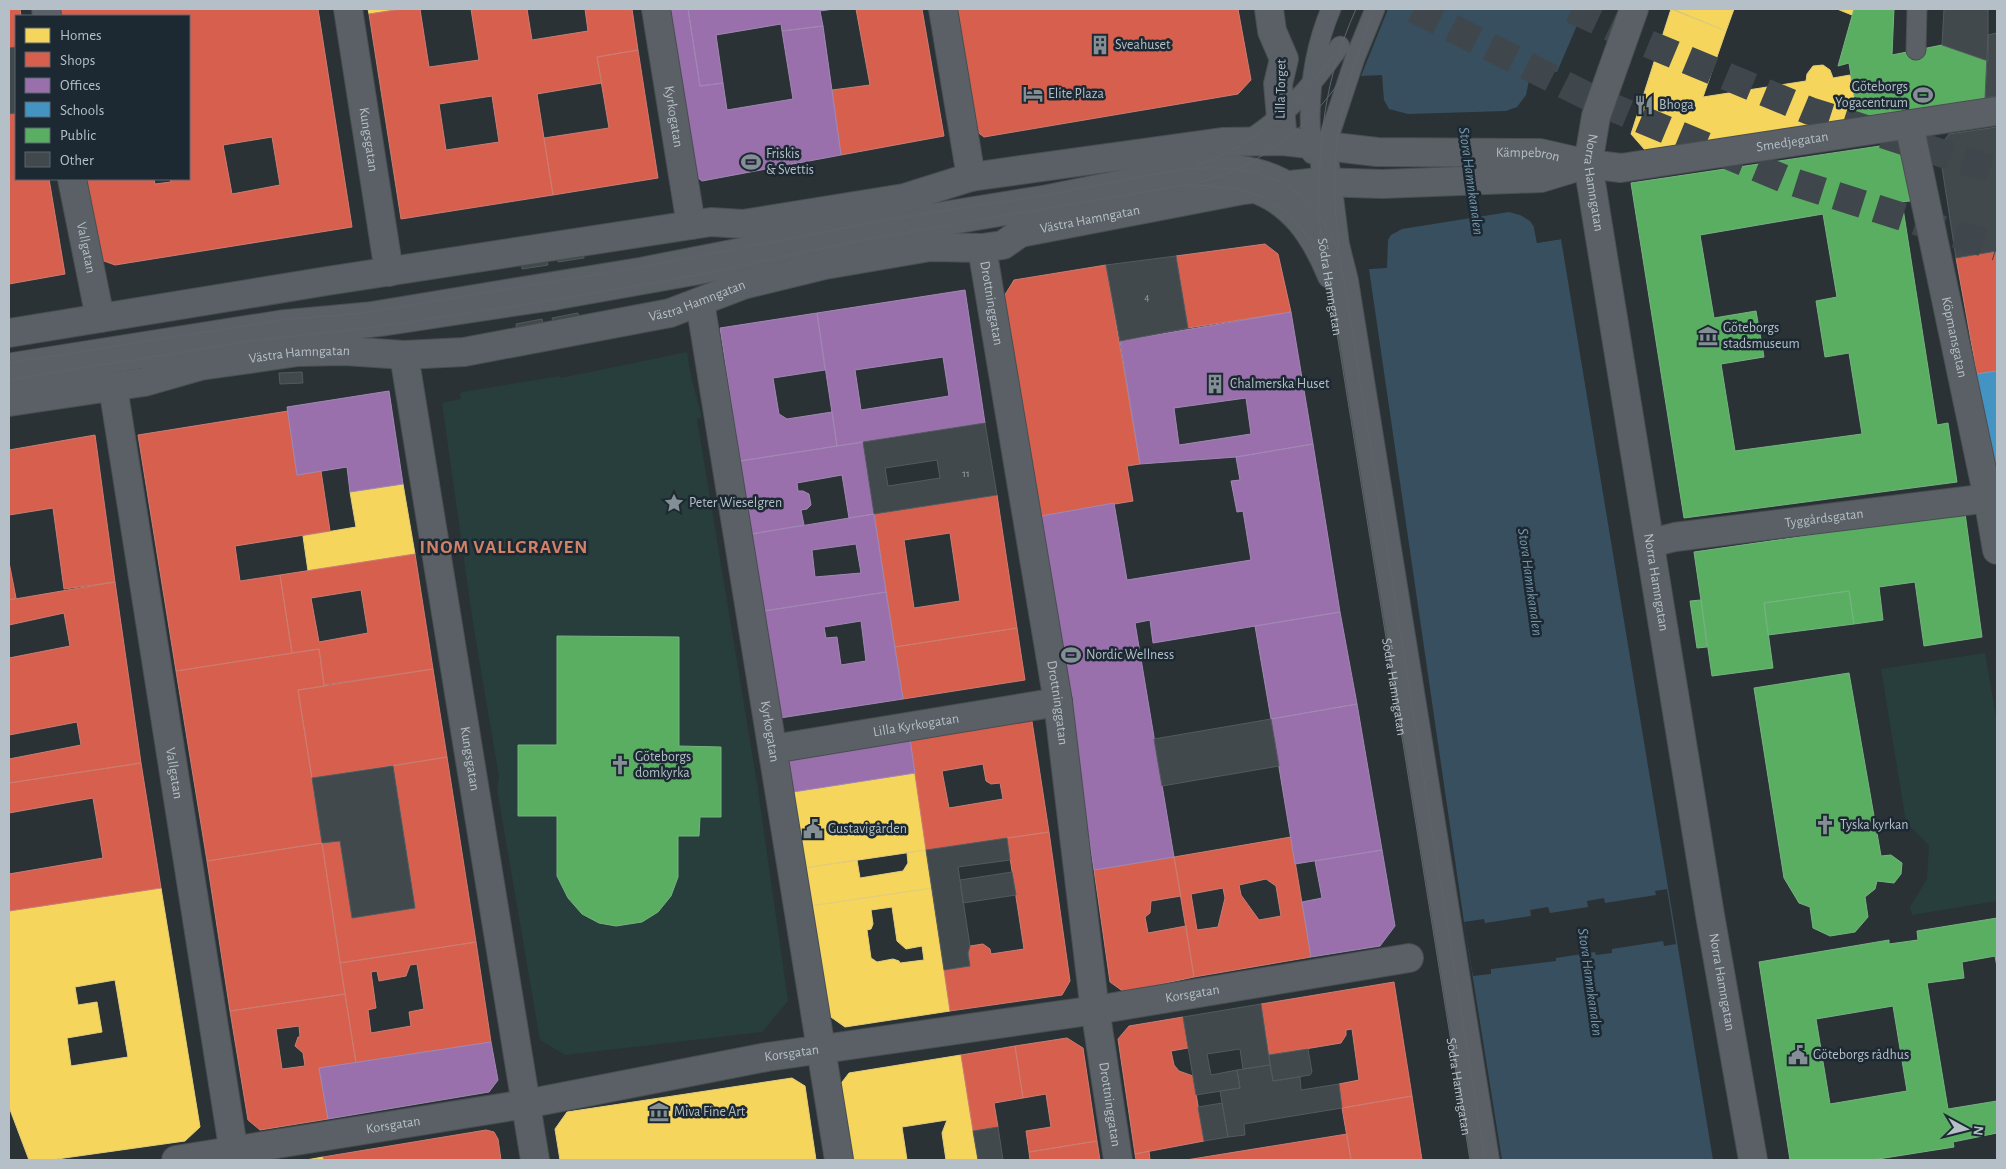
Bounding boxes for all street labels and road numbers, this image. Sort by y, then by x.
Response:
street label: Lilla Torget [1273,58,1289,119]
street label: Kyrkogatan [662,85,685,148]
street label: Kungsgatan [356,106,380,173]
street label: Smedjegatan [1755,130,1829,154]
street label: Norra Hamngatan [1581,133,1606,232]
street label: Kämpebron [1496,146,1561,164]
street label: Västra Hamngatan [1039,203,1141,236]
street label: Vallgatan [74,221,98,274]
street label: Södra Hamngatan [1315,237,1344,337]
street label: Drottninggatan [977,260,1005,346]
street label: Västra Hamngatan [648,278,747,324]
street label: Köpmansgatan [1939,296,1969,379]
street label: Västra Hamngatan [248,344,350,366]
street label: Tyggårdsgatan [1784,507,1864,530]
street label: Norra Hamngatan [1641,532,1671,632]
street label: Södra Hamngatan [1379,637,1409,737]
street label: Drottninggatan [1044,660,1070,746]
street label: Kyrkogatan [758,700,781,763]
street label: Lilla Kyrkogatan [872,711,960,739]
street label: Kungsgatan [458,726,482,792]
street label: Vallgatan [163,747,185,800]
street label: Norra Hamngatan [1706,932,1737,1032]
street label: Korsgatan [1164,983,1221,1005]
street label: Södra Hamngatan [1443,1037,1473,1136]
street label: Korsgatan [764,1043,820,1064]
street label: Drottninggatan [1096,1061,1123,1148]
street label: Korsgatan [365,1114,421,1136]

